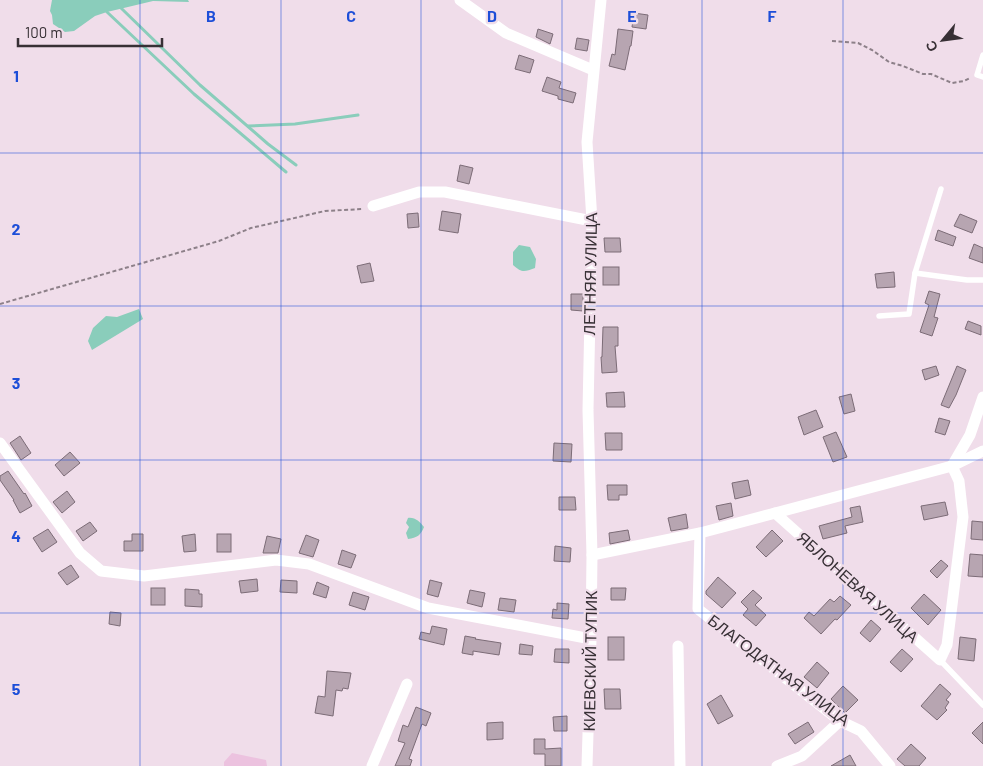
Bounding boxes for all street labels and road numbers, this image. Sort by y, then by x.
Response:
street label: ЛЕТНЯЯ УЛИЦА [579,212,600,336]
street label: ЯБЛОНЕВАЯ УЛИЦА [794,527,923,646]
street label: КИЕВСКИЙ ТУПИК [579,590,600,732]
street label: БЛАГОДАТНАЯ УЛИЦА [705,610,854,729]

